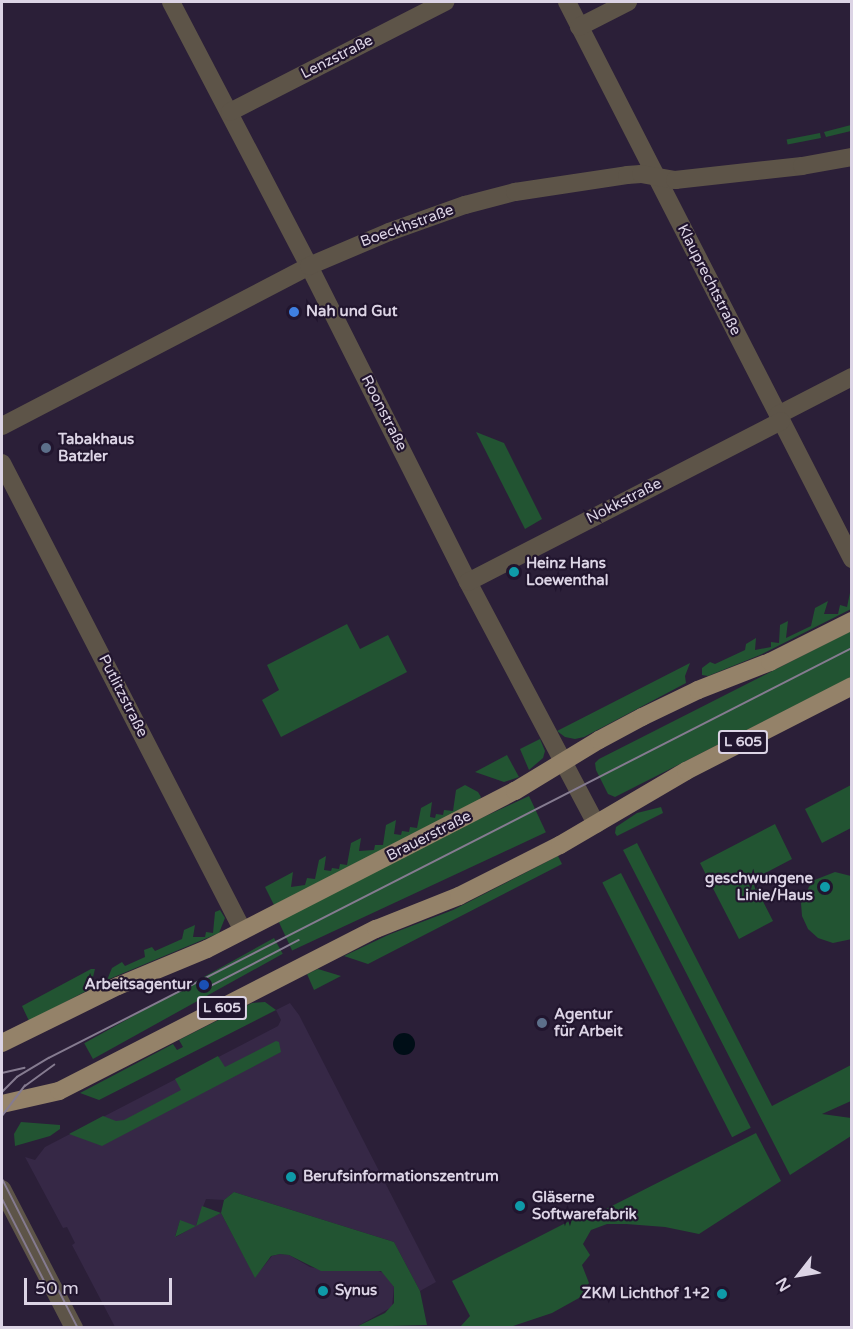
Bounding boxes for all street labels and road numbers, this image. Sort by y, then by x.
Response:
street label: Lenzstraße [298,31,376,83]
street label: Boeckhstraße [358,201,456,251]
street label: Klauprechtstraße [673,222,745,338]
street label: Roonstraße [357,372,411,454]
street label: Nokkstraße [583,474,665,528]
street label: Putlitzstraße [95,652,151,740]
road number: L 605 [718,731,768,753]
street label: Brauerstraße [384,807,474,865]
road number: L 605 [196,997,248,1019]

